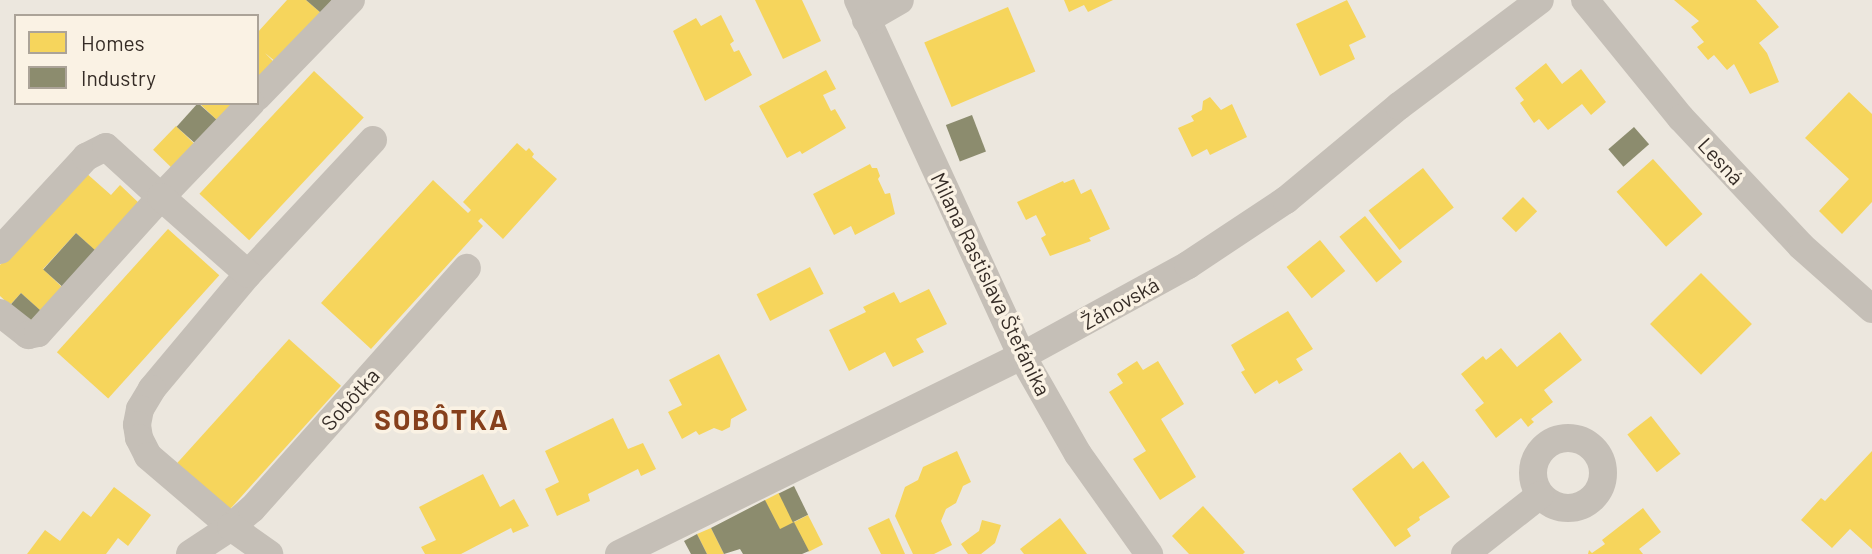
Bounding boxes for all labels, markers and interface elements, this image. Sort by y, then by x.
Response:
legend [14,14,259,105]
text: Homes [81,30,145,55]
text: Industry [81,65,156,90]
street label: Lesná [1693,132,1749,190]
street label: Milana Rastislava Štefánika [926,168,1056,400]
street label: Žánovská [1077,271,1163,335]
street label: Sobôtka [316,363,384,435]
district label: SOBÔTKA [375,402,509,436]

